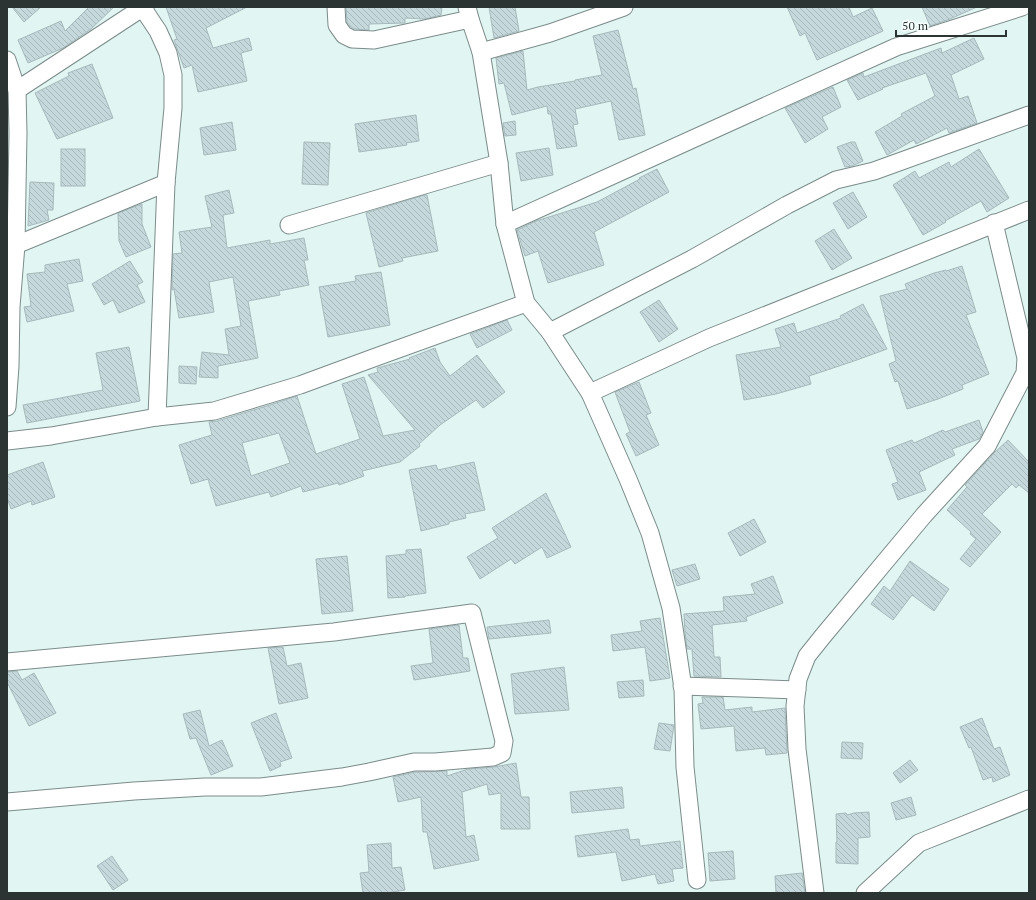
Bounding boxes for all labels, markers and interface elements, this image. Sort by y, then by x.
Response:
scale bar [896,12,1006,38]
text: 50 m [902,18,929,33]

